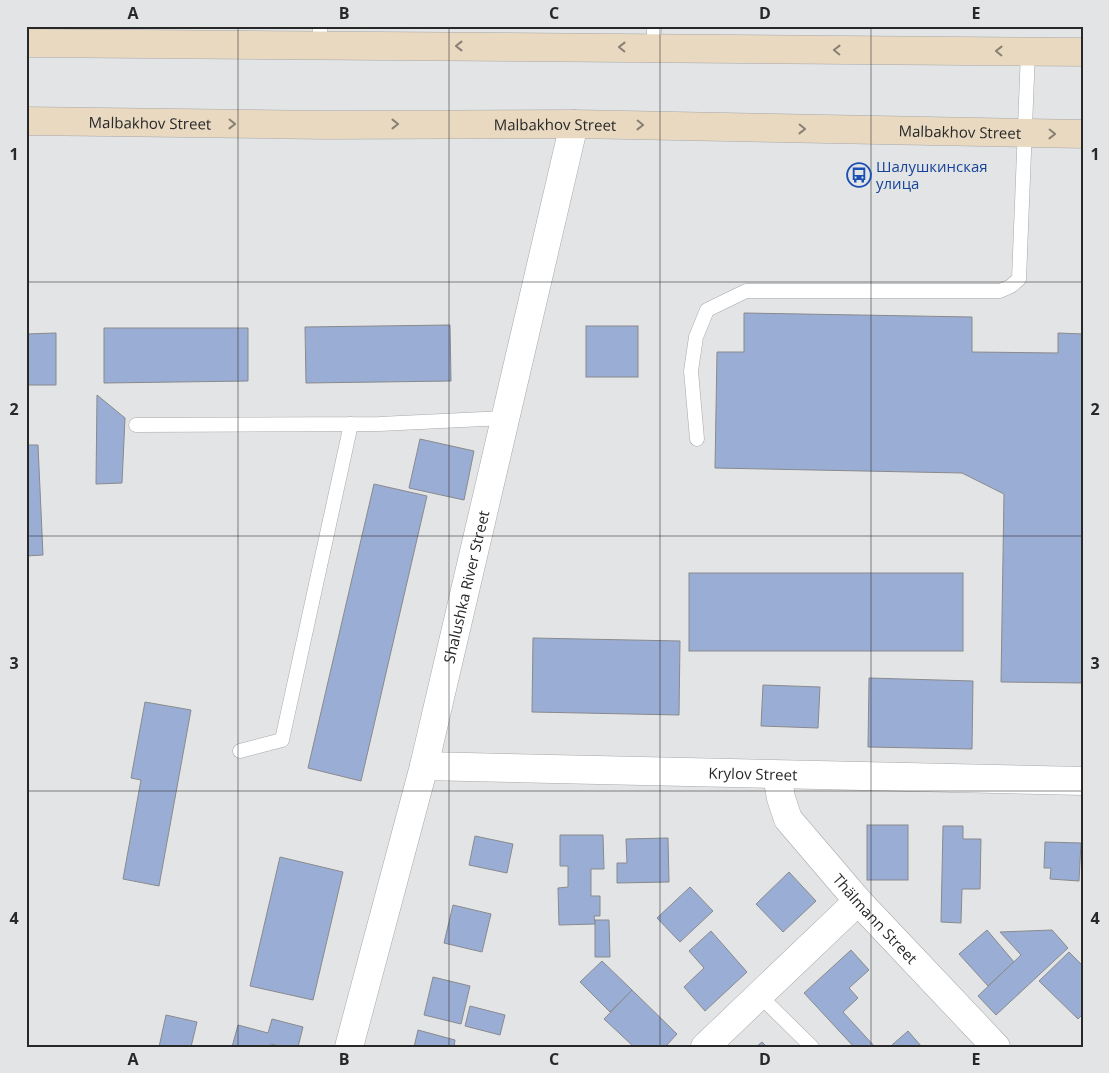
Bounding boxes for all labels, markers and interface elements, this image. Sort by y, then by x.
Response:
text: A [127,2,139,24]
text: B [339,2,349,24]
text: C [549,2,559,24]
text: D [759,2,771,24]
text: E [972,2,981,24]
one-way arrow [455,41,462,51]
one-way arrow [617,42,625,52]
one-way arrow [832,44,840,55]
one-way arrow [995,46,1002,56]
street label: Malbakhov Street [89,112,211,133]
street label: Malbakhov Street [494,114,616,135]
one-way arrow [229,119,237,129]
one-way arrow [392,119,399,129]
one-way arrow [636,120,644,131]
street label: Malbakhov Street [898,120,1021,143]
one-way arrow [799,124,807,134]
one-way arrow [1048,129,1056,139]
text: 1 [9,143,19,165]
text: 1 [1090,143,1100,165]
place label: Шалушкинская улица [876,156,988,193]
bus stop icon: Шалушкинская улица [846,162,872,188]
text: 2 [9,398,19,420]
text: 2 [1090,398,1100,420]
street label: Shalushka River Street [438,508,493,665]
text: 3 [9,652,19,674]
text: 3 [1090,652,1100,674]
street label: Krylov Street [708,762,798,784]
street label: Thälmann Street [829,869,922,968]
text: 4 [9,907,19,929]
text: 4 [1090,907,1100,929]
text: A [127,1048,139,1070]
text: B [339,1048,349,1070]
text: C [549,1048,559,1070]
text: D [759,1048,771,1070]
text: E [972,1048,981,1070]

